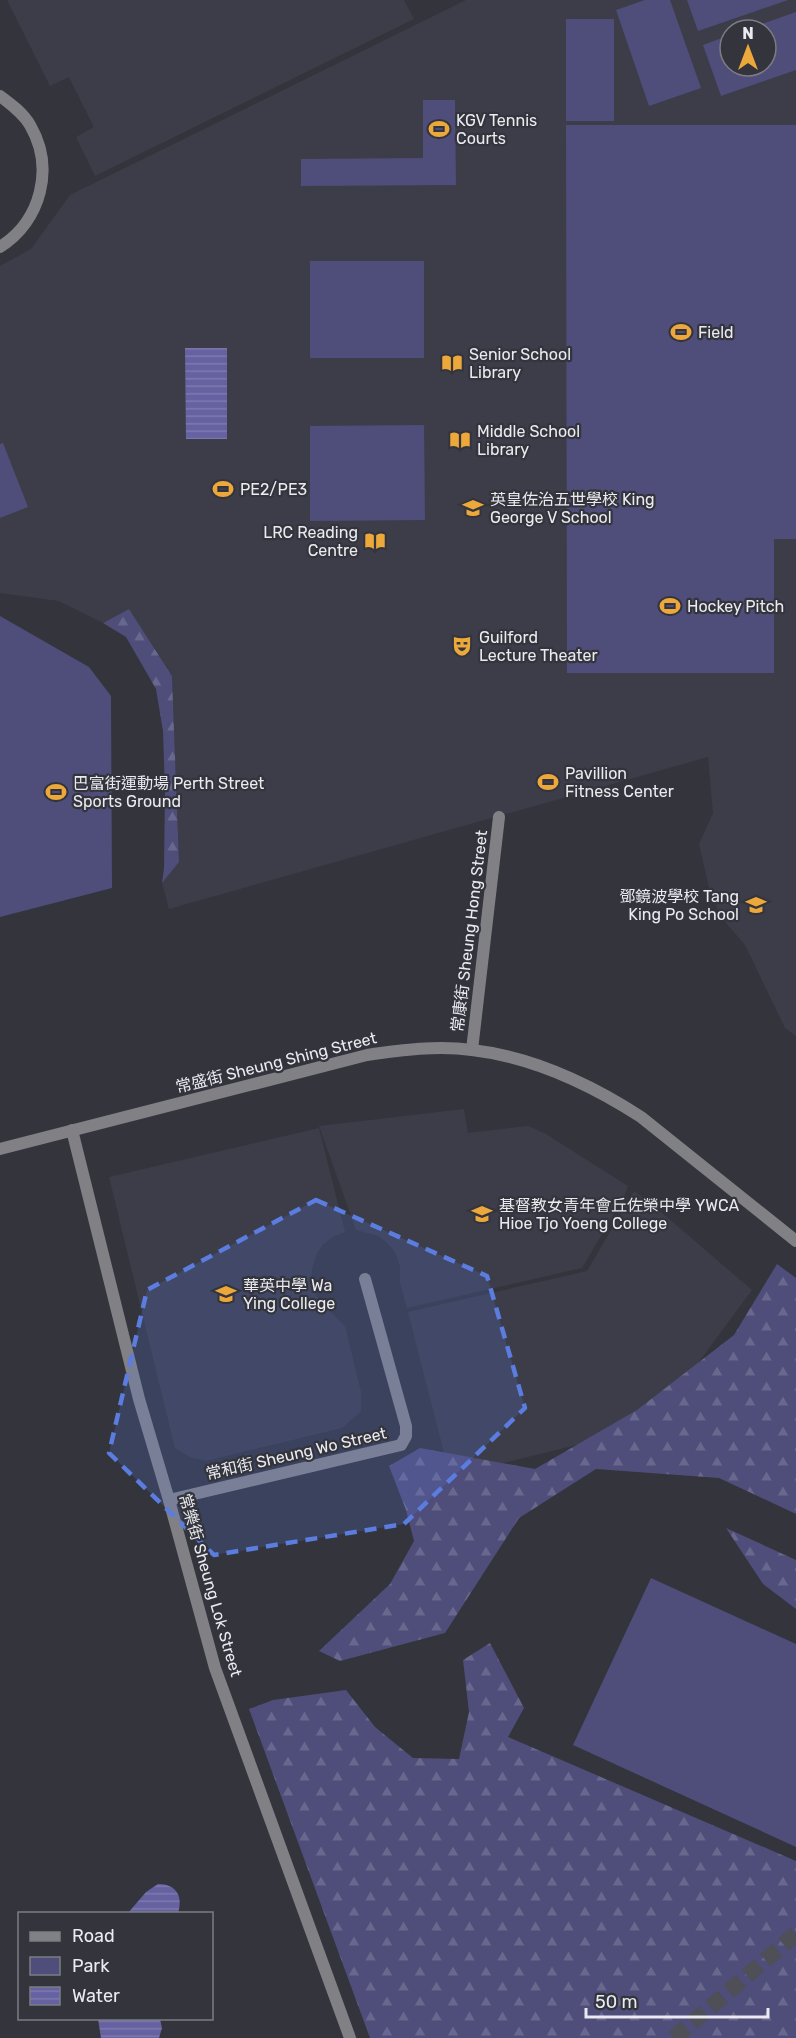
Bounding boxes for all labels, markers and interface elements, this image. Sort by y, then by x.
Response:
north arrow [718,18,778,78]
text: N [742,24,754,43]
place label: KGV Tennis Courts [456,111,537,148]
sports icon: KGV Tennis Courts [427,117,451,141]
sports icon: Field [669,320,693,344]
place label: Field [698,323,734,342]
place label: Senior School Library [469,345,571,382]
library icon: Senior School Library [440,351,464,375]
place label: Middle School Library [477,422,580,459]
library icon: Middle School Library [448,428,472,452]
sports icon: PE2/PE3 [211,477,235,501]
place label: PE2/PE3 [240,480,307,499]
place label: 英皇佐治五世學校 King George V School [490,490,655,527]
school or university icon: 英皇佐治五世學校 King George V School [461,496,485,520]
place label: LRC Reading Centre [263,523,358,560]
library icon: LRC Reading Centre [363,529,387,553]
sports icon: Hockey Pitch [658,594,682,618]
place label: Hockey Pitch [687,597,784,616]
place label: Guilford Lecture Theater [479,628,598,665]
theatre icon: Guilford Lecture Theater [450,634,474,658]
place label: Pavillion Fitness Center [565,764,674,801]
sports icon: Pavillion Fitness Center [536,770,560,794]
place label: 巴富街運動場 Perth Street Sports Ground [73,774,264,811]
sports icon: 巴富街運動場 Perth Street Sports Ground [44,780,68,804]
street label: 常康街 Sheung Hong Street [448,829,491,1033]
place label: 鄧鏡波學校 Tang King Po School [619,887,739,924]
school or university icon: 鄧鏡波學校 Tang King Po School [744,893,768,917]
street label: 常盛街 Sheung Shing Street [174,1028,379,1097]
place label: 基督教女青年會丘佐榮中學 YWCA Hioe Tjo Yoeng College [499,1196,739,1233]
school or university icon: 基督教女青年會丘佐榮中學 YWCA Hioe Tjo Yoeng College [470,1202,494,1226]
place label: 華英中學 Wa Ying College [243,1276,335,1313]
school or university icon: 華英中學 Wa Ying College [214,1282,238,1306]
street label: 常和街 Sheung Wo Street [204,1423,388,1484]
street label: 常樂街 Sheung Lok Street [175,1491,246,1679]
legend [18,1912,213,2020]
text: Road [72,1925,115,1947]
text: Park [72,1955,110,1977]
scale bar [586,1981,768,2019]
text: Water [72,1985,120,2007]
text: 50 m [595,1991,638,2013]

